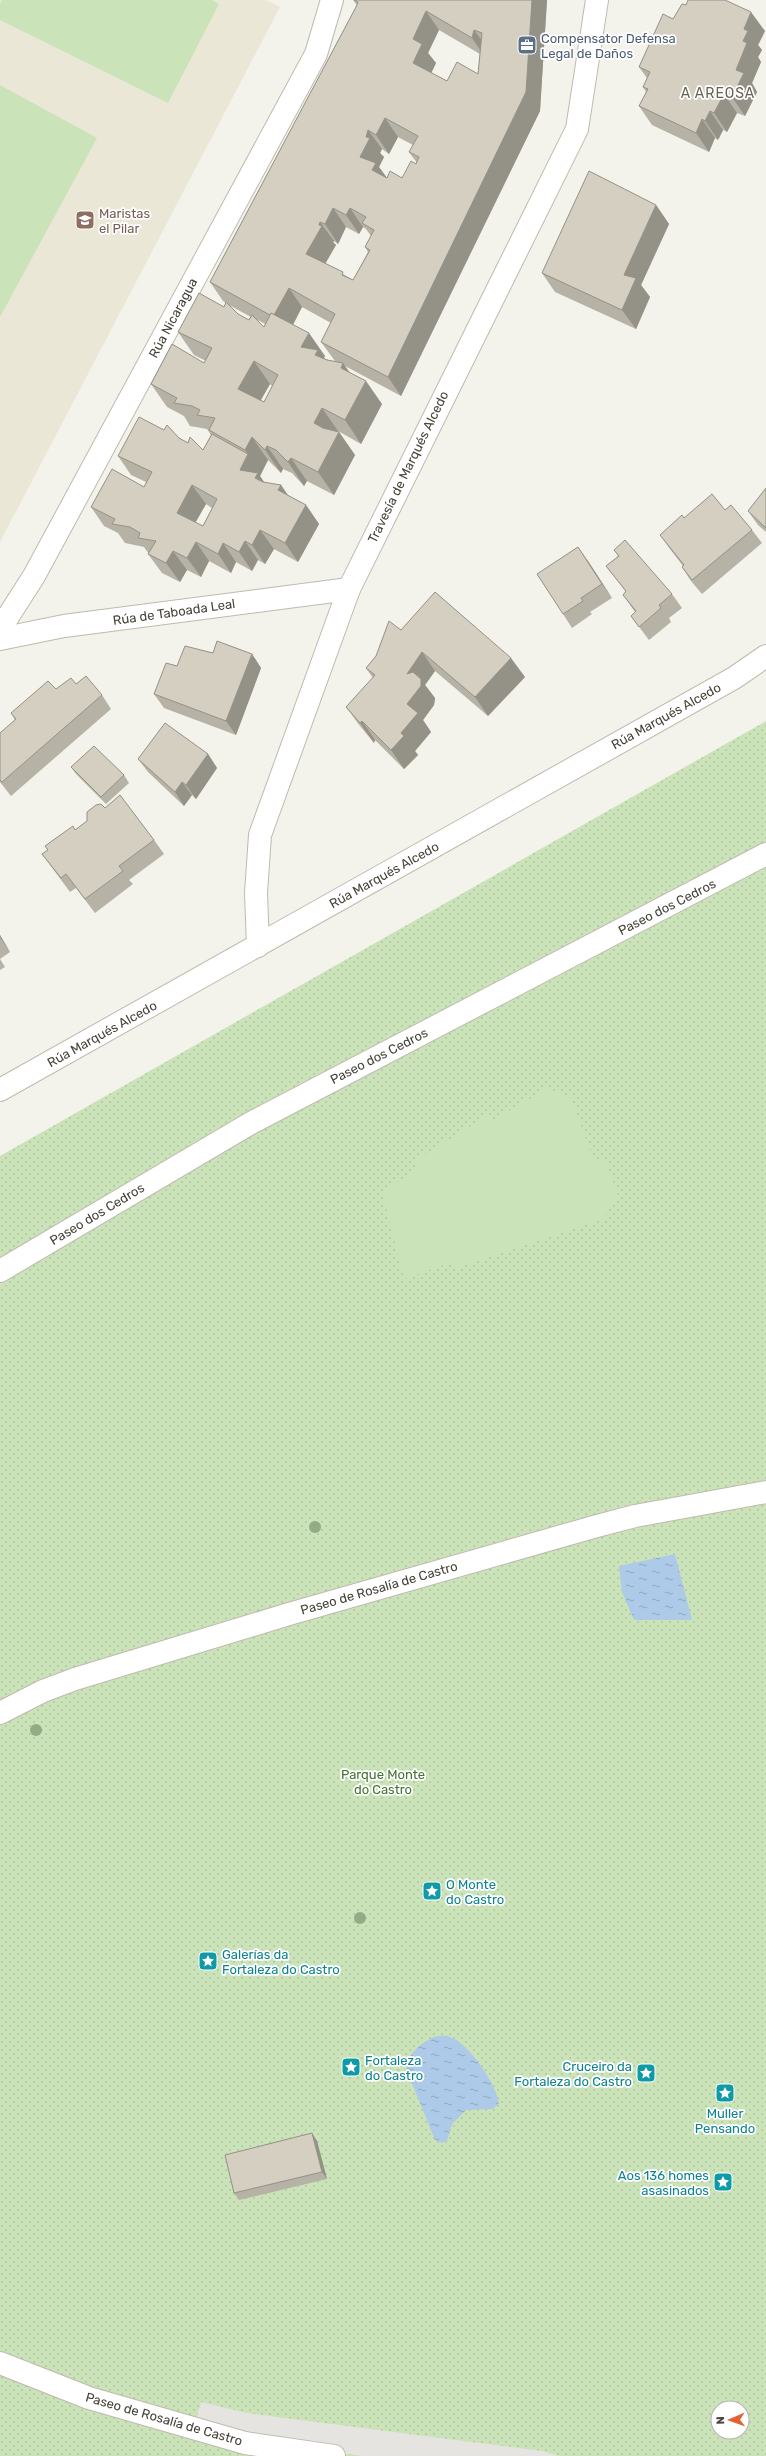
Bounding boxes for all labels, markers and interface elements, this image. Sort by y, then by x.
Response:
place label: Compensator Defensa Legal de Daños [541,31,676,62]
office icon: Compensator Defensa Legal de Daños [516,34,538,56]
district label: A AREOSA [681,85,755,102]
place label: Maristas el Pilar [99,206,150,236]
school or university icon: Maristas el Pilar [74,209,96,231]
street label: Rúa Nicaragua [146,276,201,361]
street label: Travesía de Marqués Alcedo [365,389,451,545]
street label: Rúa de Taboada Leal [112,596,236,628]
street label: Rúa Marqués Alcedo [609,680,723,752]
street label: Rúa Marqués Alcedo [327,839,441,911]
street label: Paseo dos Cedros [616,876,719,938]
street label: Rúa Marqués Alcedo [45,998,159,1070]
street label: Paseo dos Cedros [328,1025,431,1087]
street label: Paseo dos Cedros [47,1180,147,1248]
street label: Paseo de Rosalía de Castro [299,1558,459,1618]
park label: Parque Monte do Castro [341,1767,425,1797]
place label: O Monte do Castro [446,1877,504,1907]
place icon: O Monte do Castro [421,1880,443,1902]
place label: Galerías da Fortaleza do Castro [222,1947,340,1977]
place icon: Galerías da Fortaleza do Castro [197,1950,219,1972]
place label: Fortaleza do Castro [365,2053,423,2083]
place icon: Fortaleza do Castro [340,2056,362,2078]
place label: Cruceiro da Fortaleza do Castro [514,2059,632,2089]
place icon: Cruceiro da Fortaleza do Castro [635,2062,657,2084]
place icon: Muller Pensando [714,2082,736,2104]
place label: Muller Pensando [695,2106,755,2136]
place label: Aos 136 homes asasinados [618,2168,709,2198]
place icon: Aos 136 homes asasinados [712,2171,734,2193]
street label: Paseo de Rosalía de Castro [84,2389,244,2449]
north arrow [710,2400,750,2440]
text: N [714,2416,727,2425]

